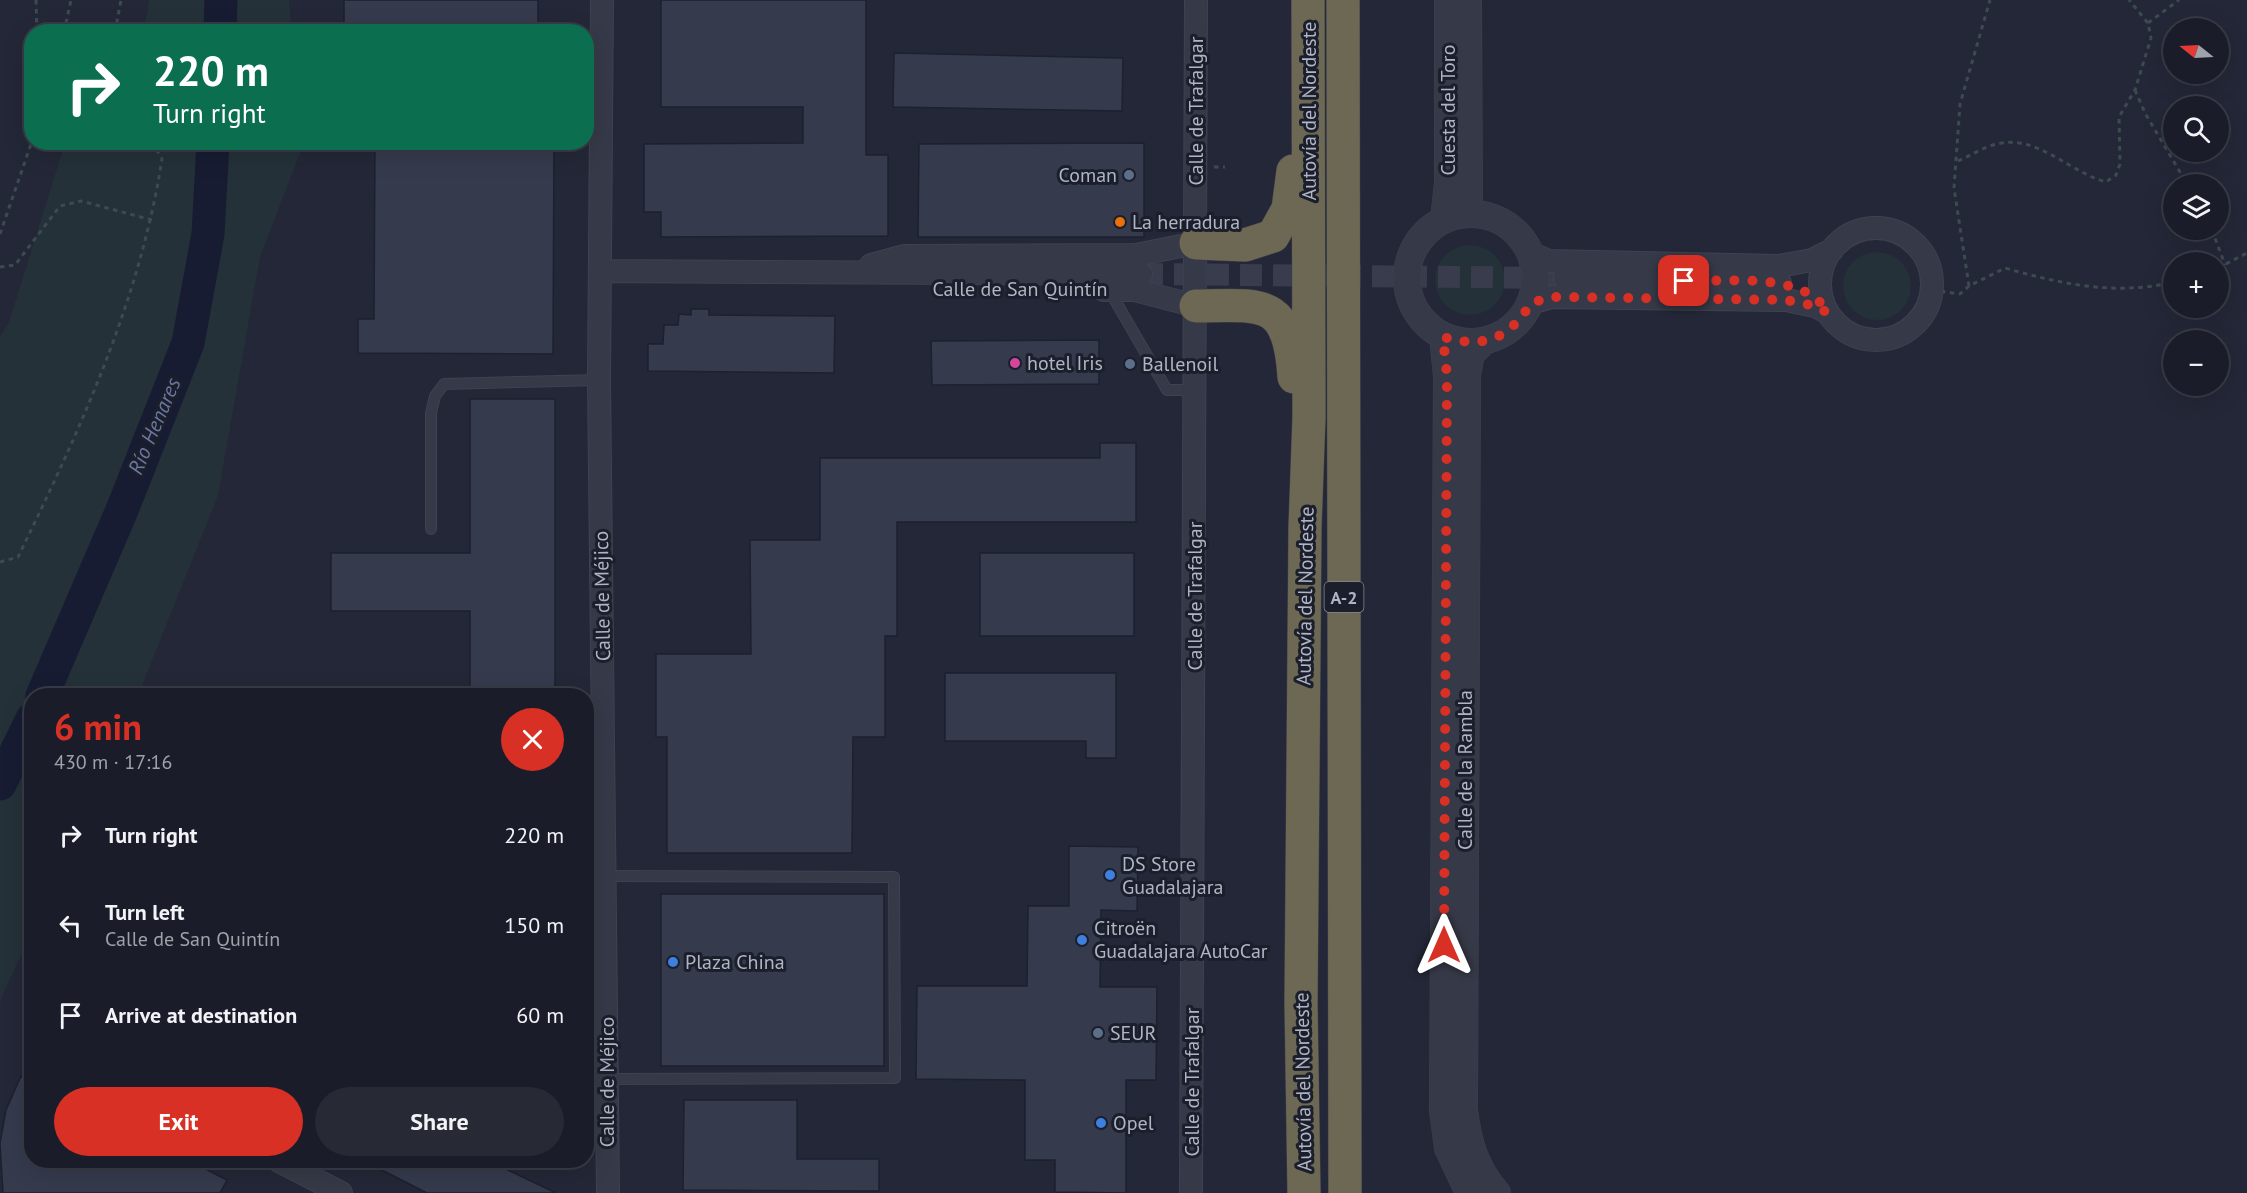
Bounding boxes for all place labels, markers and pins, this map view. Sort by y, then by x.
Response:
place label: Coman [1058,162,1117,188]
marker: Coman [1122,168,1136,182]
place label: La herradura [1132,209,1240,235]
marker: La herradura [1113,215,1127,229]
pin [1658,255,1709,306]
place label: hotel Iris [1027,350,1103,376]
place label: Ballenoil [1142,351,1218,377]
marker: hotel Iris [1008,356,1022,370]
marker: Ballenoil [1123,357,1137,371]
place label: DS Store Guadalajara [1122,851,1223,900]
marker: DS Store Guadalajara [1103,868,1117,882]
place label: Citroën Guadalajara AutoCar [1094,915,1268,964]
marker: Citroën Guadalajara AutoCar [1075,933,1089,947]
place label: Plaza China [685,949,785,975]
marker: Plaza China [666,955,680,969]
place label: SEUR [1110,1020,1156,1046]
marker: SEUR [1091,1026,1105,1040]
place label: Opel [1113,1110,1154,1136]
marker: Opel [1094,1116,1108,1130]

